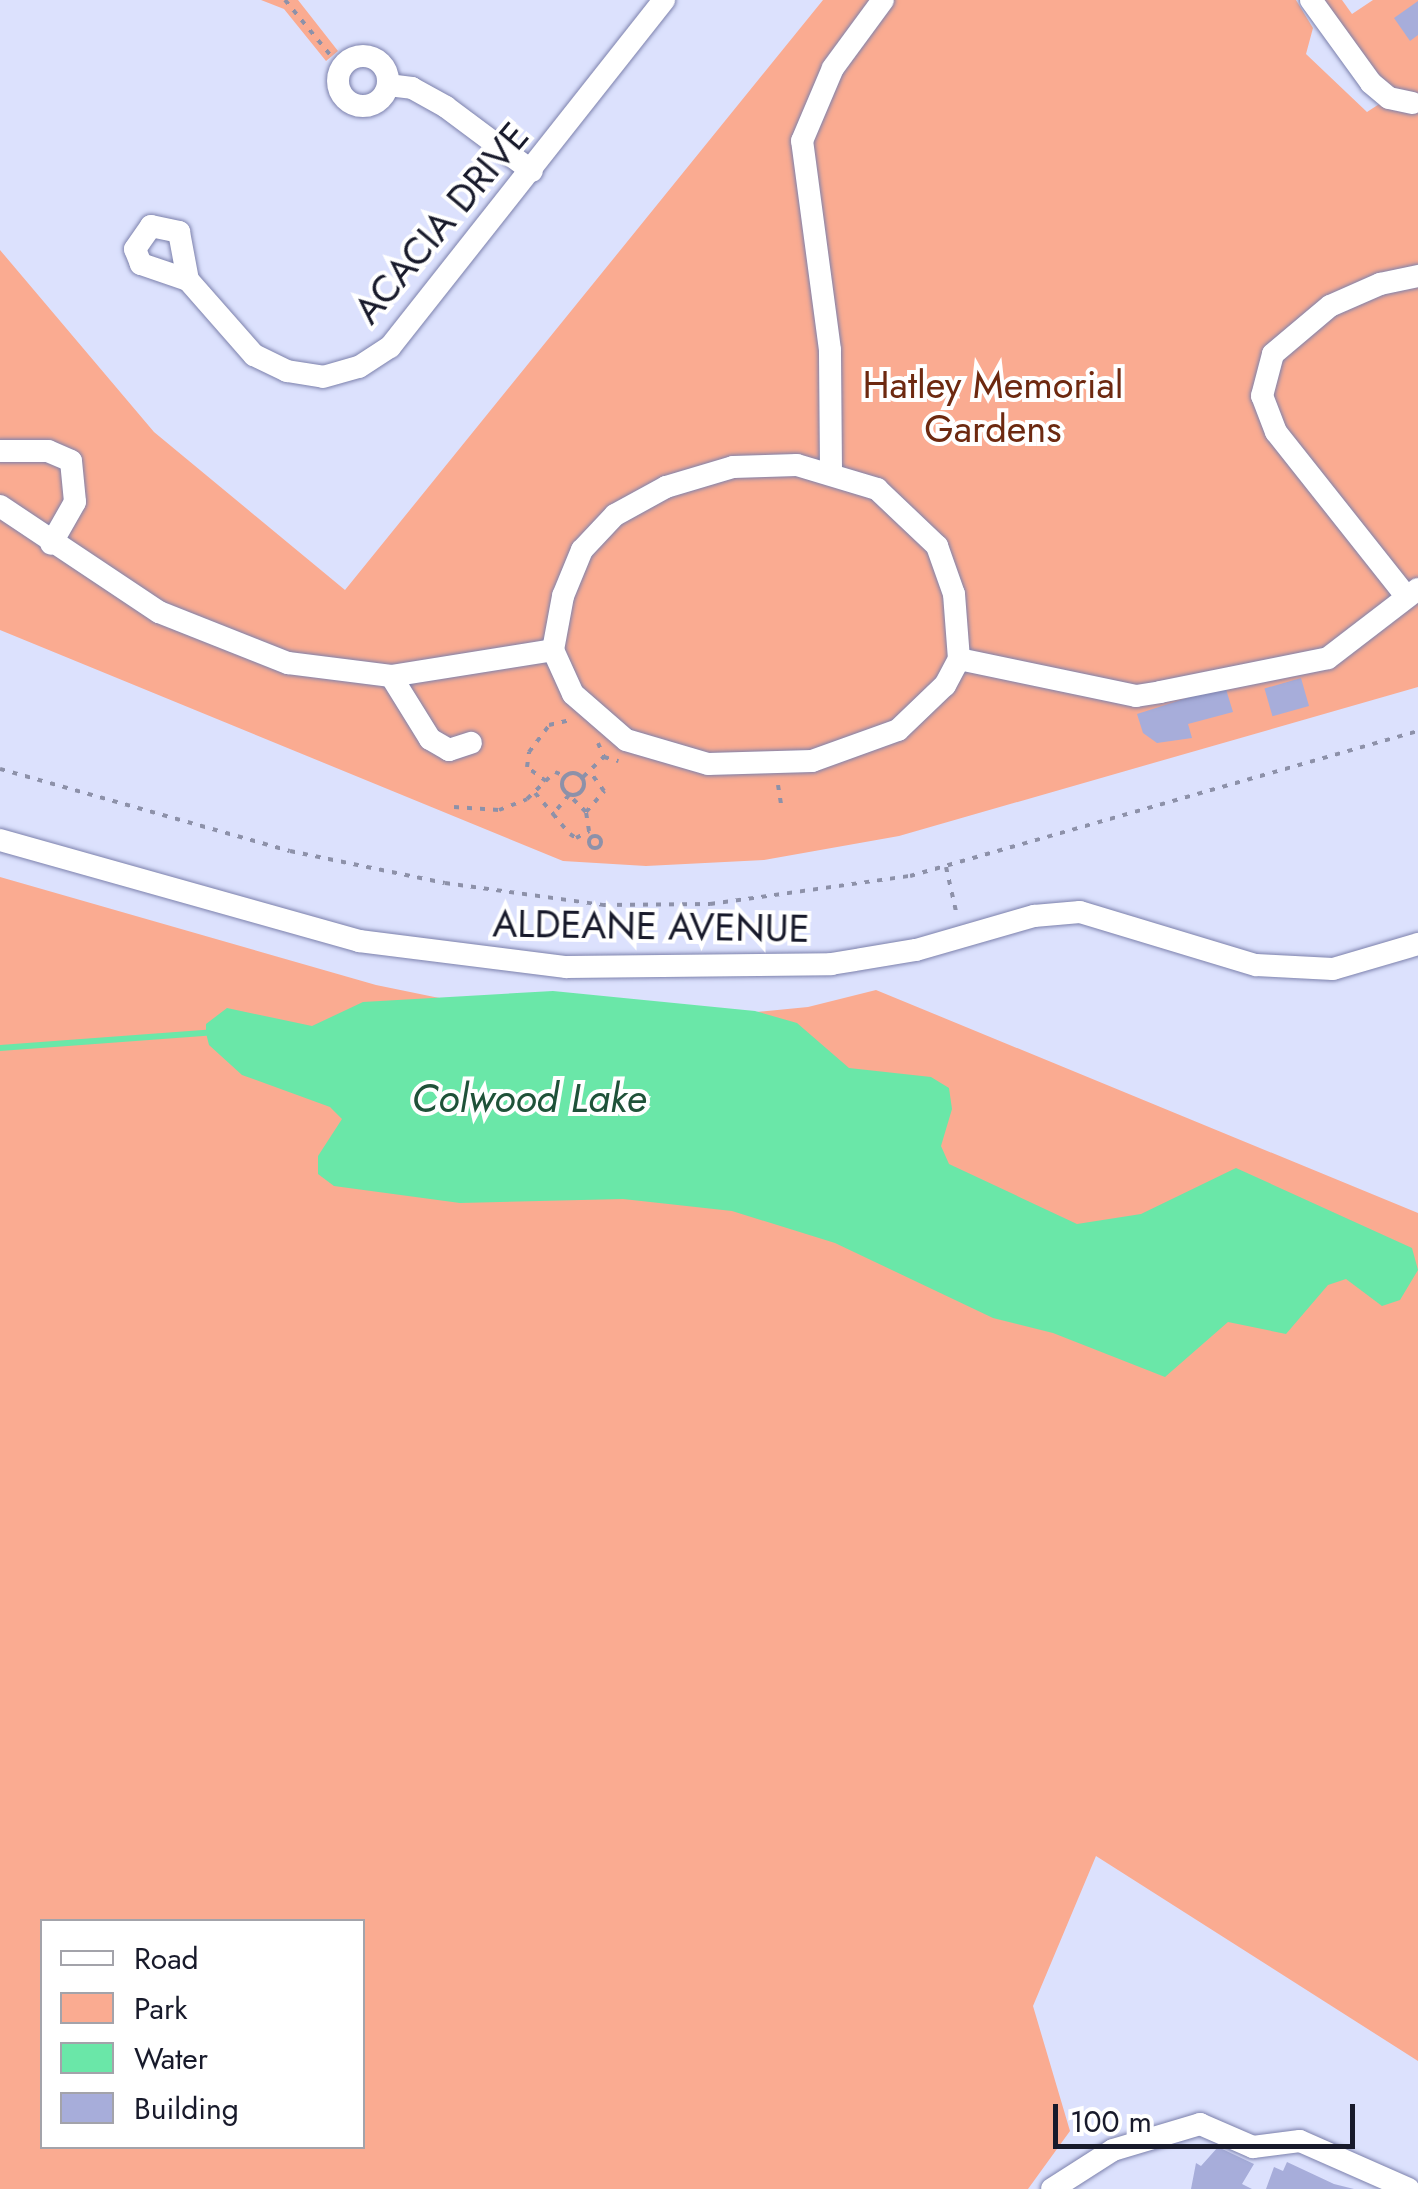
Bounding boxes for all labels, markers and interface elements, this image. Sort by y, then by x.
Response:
street label: ACACIA DRIVE [344,114,538,332]
park label: Hatley Memorial Gardens [862,362,1124,452]
street label: ALDEANE AVENUE [492,900,810,952]
water label: Colwood Lake [411,1074,647,1122]
legend [40,1919,365,2149]
text: Road [134,1937,199,1980]
text: Park [134,1987,187,2030]
text: Water [134,2037,208,2080]
scale bar [1058,2084,1360,2146]
text: Building [134,2087,239,2130]
text: 100 m [1070,2100,1152,2143]

